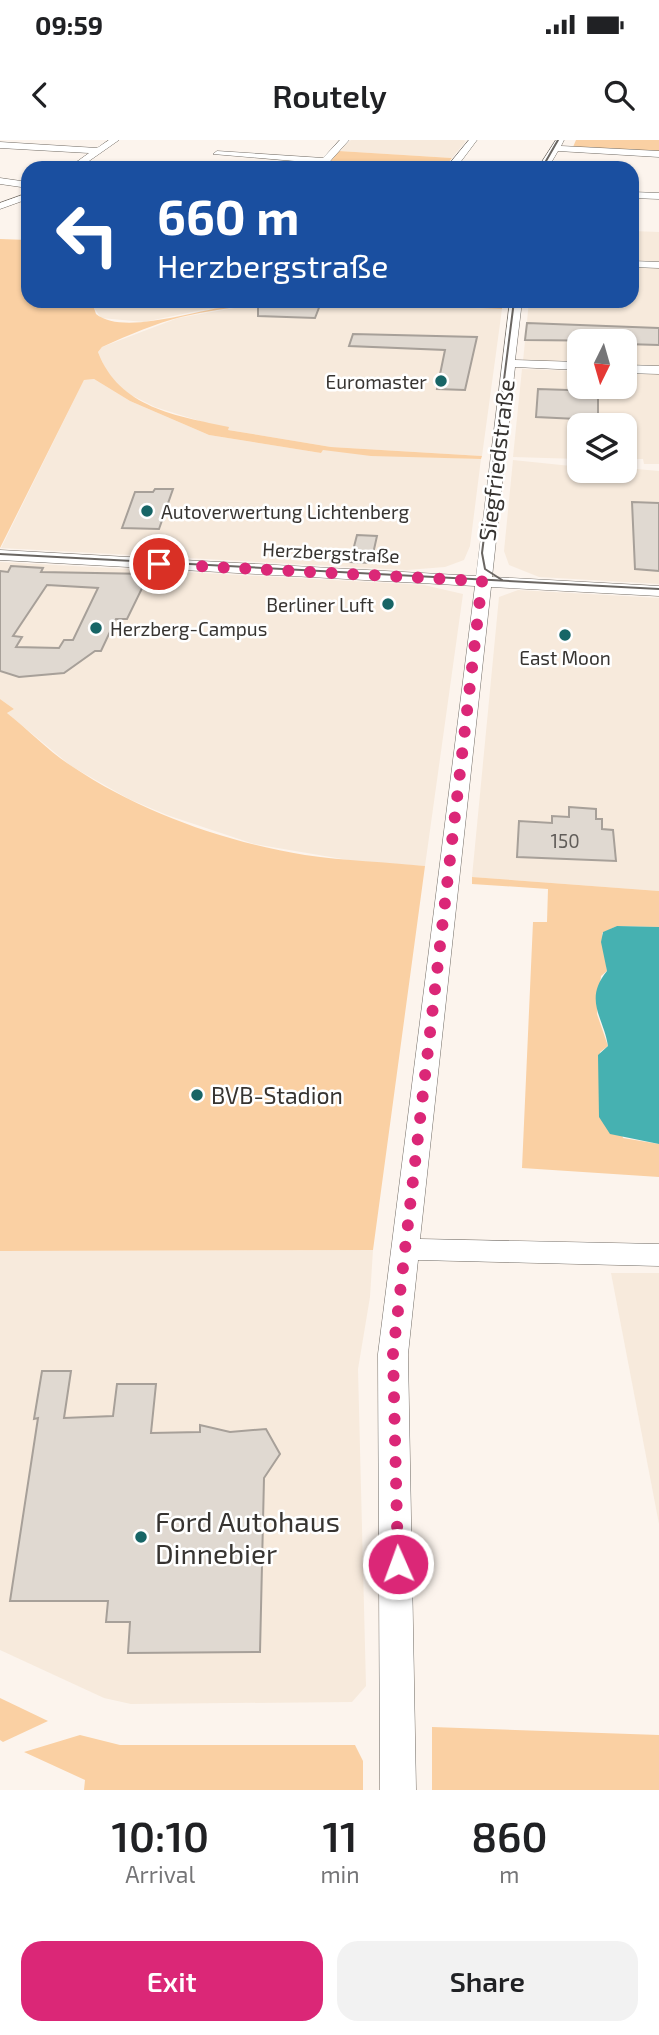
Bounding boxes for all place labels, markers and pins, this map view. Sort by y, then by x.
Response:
place label: Euromaster [326,370,427,393]
marker: Euromaster [433,373,449,389]
place label: Autoverwertung Lichtenberg [161,500,410,523]
marker: Autoverwertung Lichtenberg [139,503,155,519]
pin [129,534,189,594]
place label: Berliner Luft [266,593,374,616]
marker: Berliner Luft [380,596,396,612]
place label: Herzberg-Campus [110,617,267,640]
marker: Herzberg-Campus [88,620,104,636]
marker: East Moon [557,627,573,643]
place label: East Moon [519,646,611,669]
place label: BVB-Stadion [211,1081,343,1109]
marker: BVB-Stadion [189,1087,205,1103]
place label: Ford Autohaus Dinnebier [155,1504,340,1570]
marker: Ford Autohaus Dinnebier [133,1529,149,1545]

